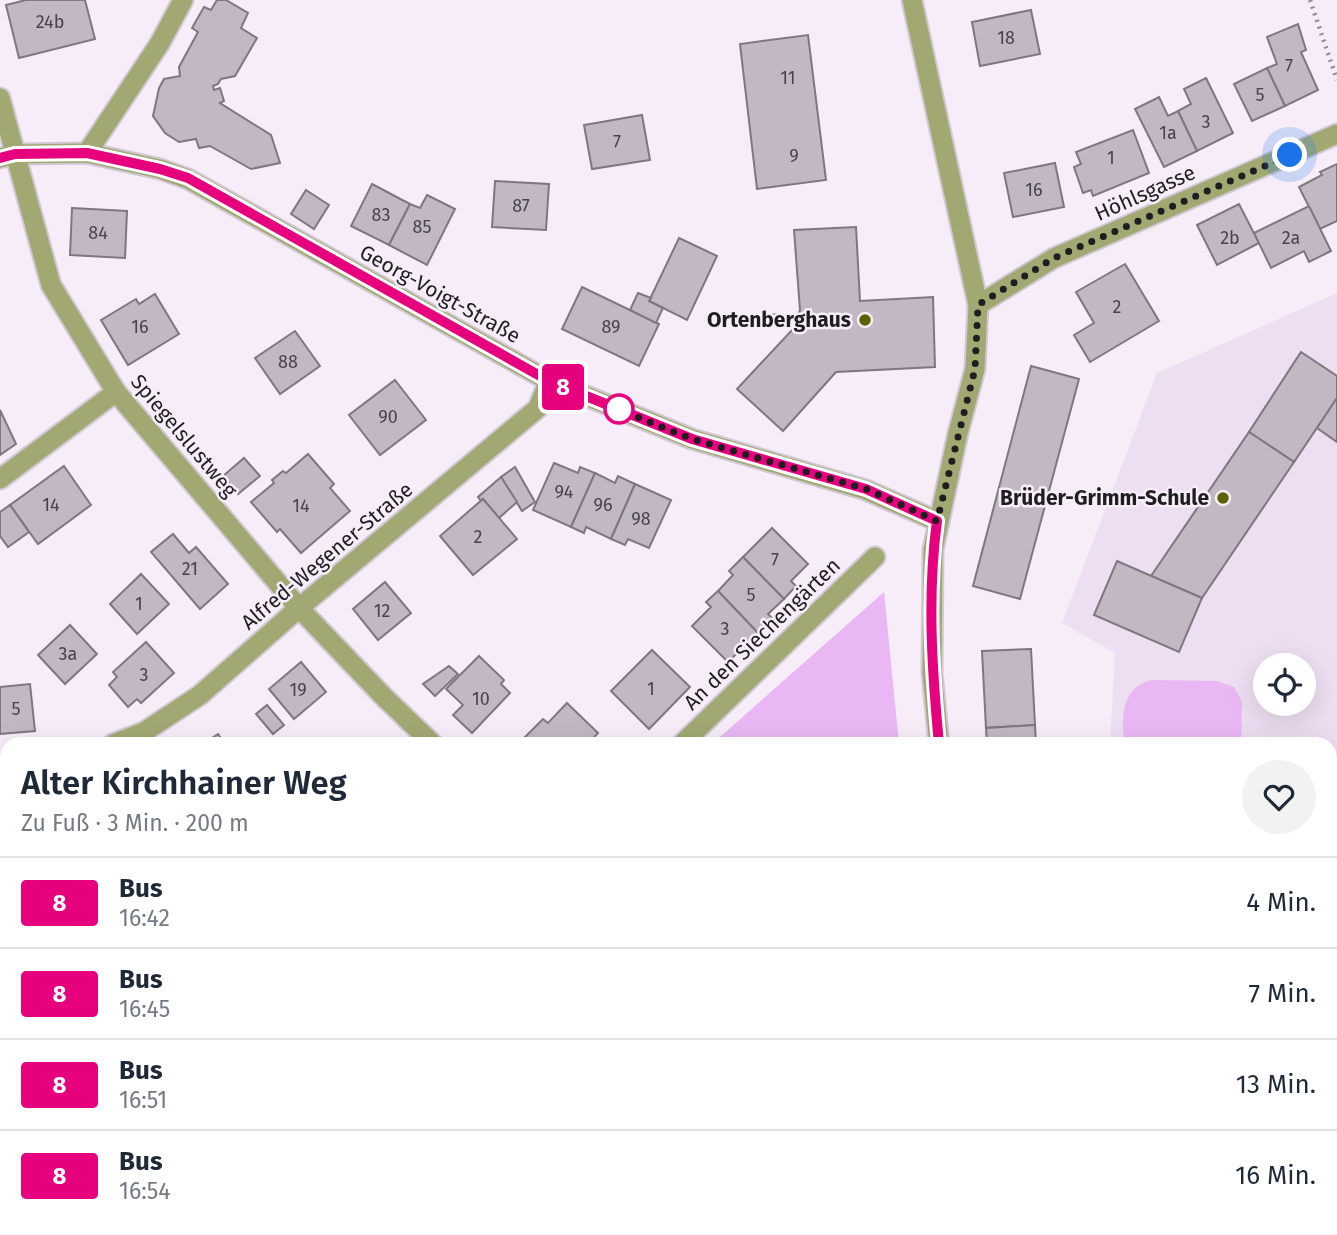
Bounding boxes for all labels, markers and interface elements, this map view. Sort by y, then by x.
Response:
house number: 24b [36,11,64,33]
house number: 18 [997,27,1015,49]
house number: 7 [1285,55,1293,77]
house number: 11 [780,67,796,89]
house number: 5 [1255,84,1265,106]
house number: 3 [1202,111,1210,133]
house number: 1a [1159,122,1177,144]
house number: 7 [613,131,621,153]
your location [1272,137,1307,172]
house number: 9 [789,145,799,167]
house number: 1 [1107,147,1115,169]
street label: Höhlsgasse [1091,159,1199,227]
house number: 16 [1025,179,1043,201]
house number: 87 [512,195,530,217]
house number: 83 [372,204,390,226]
house number: 85 [413,216,431,238]
house number: 84 [88,222,108,244]
house number: 2b [1220,227,1240,249]
house number: 2a [1282,227,1300,249]
street label: Georg-Voigt-Straße [355,239,525,349]
house number: 2 [1113,296,1122,318]
place label: Ortenberghaus [707,307,851,333]
marker: Ortenberghaus [857,312,873,328]
house number: 16 [131,316,149,338]
house number: 89 [601,316,621,338]
house number: 88 [278,351,298,373]
line badge: 8 [540,364,586,410]
street label: Spiegelslustweg [125,369,243,503]
text: 8 [556,373,570,401]
unlabelled marker [604,394,634,424]
house number: 90 [378,406,398,428]
street label: Alfred-Wegener-Straße [236,477,418,635]
house number: 94 [555,481,574,503]
place label: Brüder-Grimm-Schule [1000,485,1209,511]
marker: Brüder-Grimm-Schule [1215,490,1231,506]
house number: 14 [42,494,60,516]
house number: 96 [593,494,613,516]
house number: 14 [292,495,310,517]
house number: 98 [631,508,651,530]
house number: 2 [474,526,483,548]
house number: 7 [771,549,779,571]
street label: An den Siechengärten [678,552,846,716]
house number: 21 [182,558,198,580]
house number: 5 [746,584,756,606]
house number: 1 [135,593,143,615]
house number: 12 [374,600,390,622]
house number: 3 [721,618,729,640]
house number: 3a [59,643,77,665]
map controls [1253,653,1316,716]
button: locate [1253,653,1316,716]
house number: 3 [140,664,148,686]
house number: 1 [647,678,655,700]
house number: 19 [289,679,307,701]
house number: 10 [472,688,490,710]
house number: 5 [11,698,21,720]
button: heart [1242,760,1316,834]
text: Alter Kirchhainer Weg [21,763,347,803]
text: Zu Fuß · 3 Min. · 200 m [21,809,249,837]
text: Bus [119,873,162,904]
text: 4 Min. [1246,887,1316,918]
text: 8 [53,889,66,917]
text: 16:42 [119,904,170,932]
text: Bus [119,964,162,995]
text: 7 Min. [1249,978,1316,1009]
text: 8 [53,980,66,1008]
text: 16:45 [119,995,170,1023]
text: Bus [119,1055,162,1086]
text: 13 Min. [1236,1069,1316,1100]
text: 8 [53,1071,66,1099]
text: 16:51 [119,1086,167,1114]
text: Bus [119,1146,162,1177]
text: 16 Min. [1235,1160,1316,1191]
text: 8 [53,1162,66,1190]
text: 16:54 [119,1177,171,1205]

